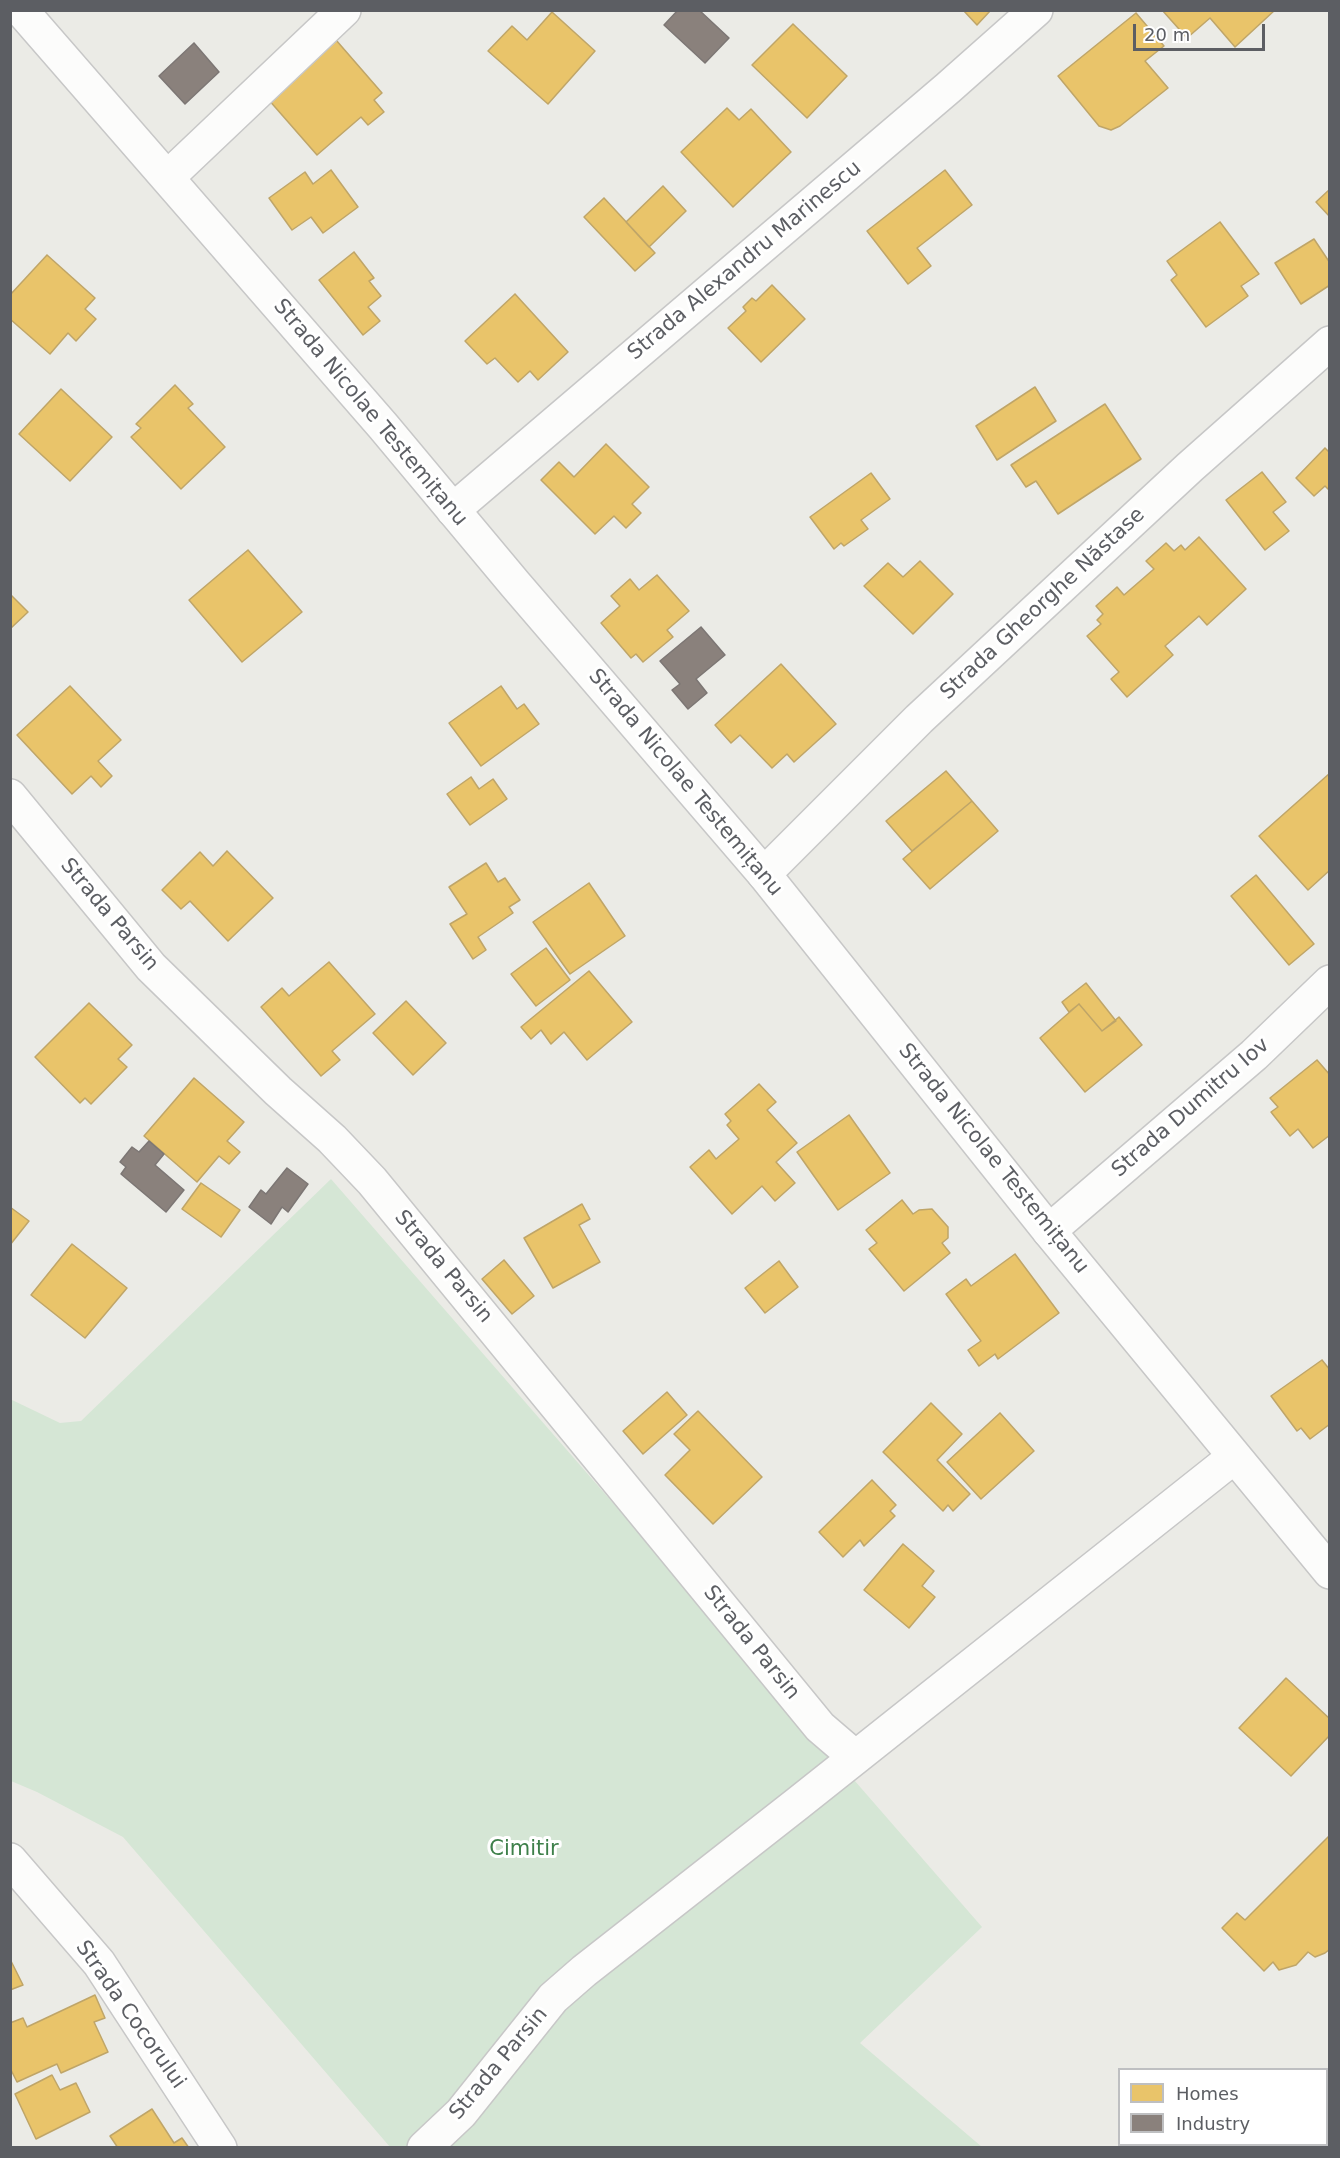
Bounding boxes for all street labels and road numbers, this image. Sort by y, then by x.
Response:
street label: Strada Alexandru Marinescu [623,156,867,366]
street label: Strada Nicolae Testemițanu [268,294,472,532]
street label: Strada Gheorghe Năstase [936,503,1150,705]
street label: Strada Nicolae Testemițanu [583,664,787,902]
street label: Strada Parsin [55,854,163,976]
street label: Strada Dumitru Iov [1107,1033,1275,1183]
street label: Strada Nicolae Testemițanu [892,1039,1094,1279]
street label: Strada Parsin [389,1206,497,1328]
street label: Strada Parsin [697,1581,805,1705]
street label: Strada Cocorului [70,1936,190,2094]
street label: Strada Parsin [445,2003,553,2125]

